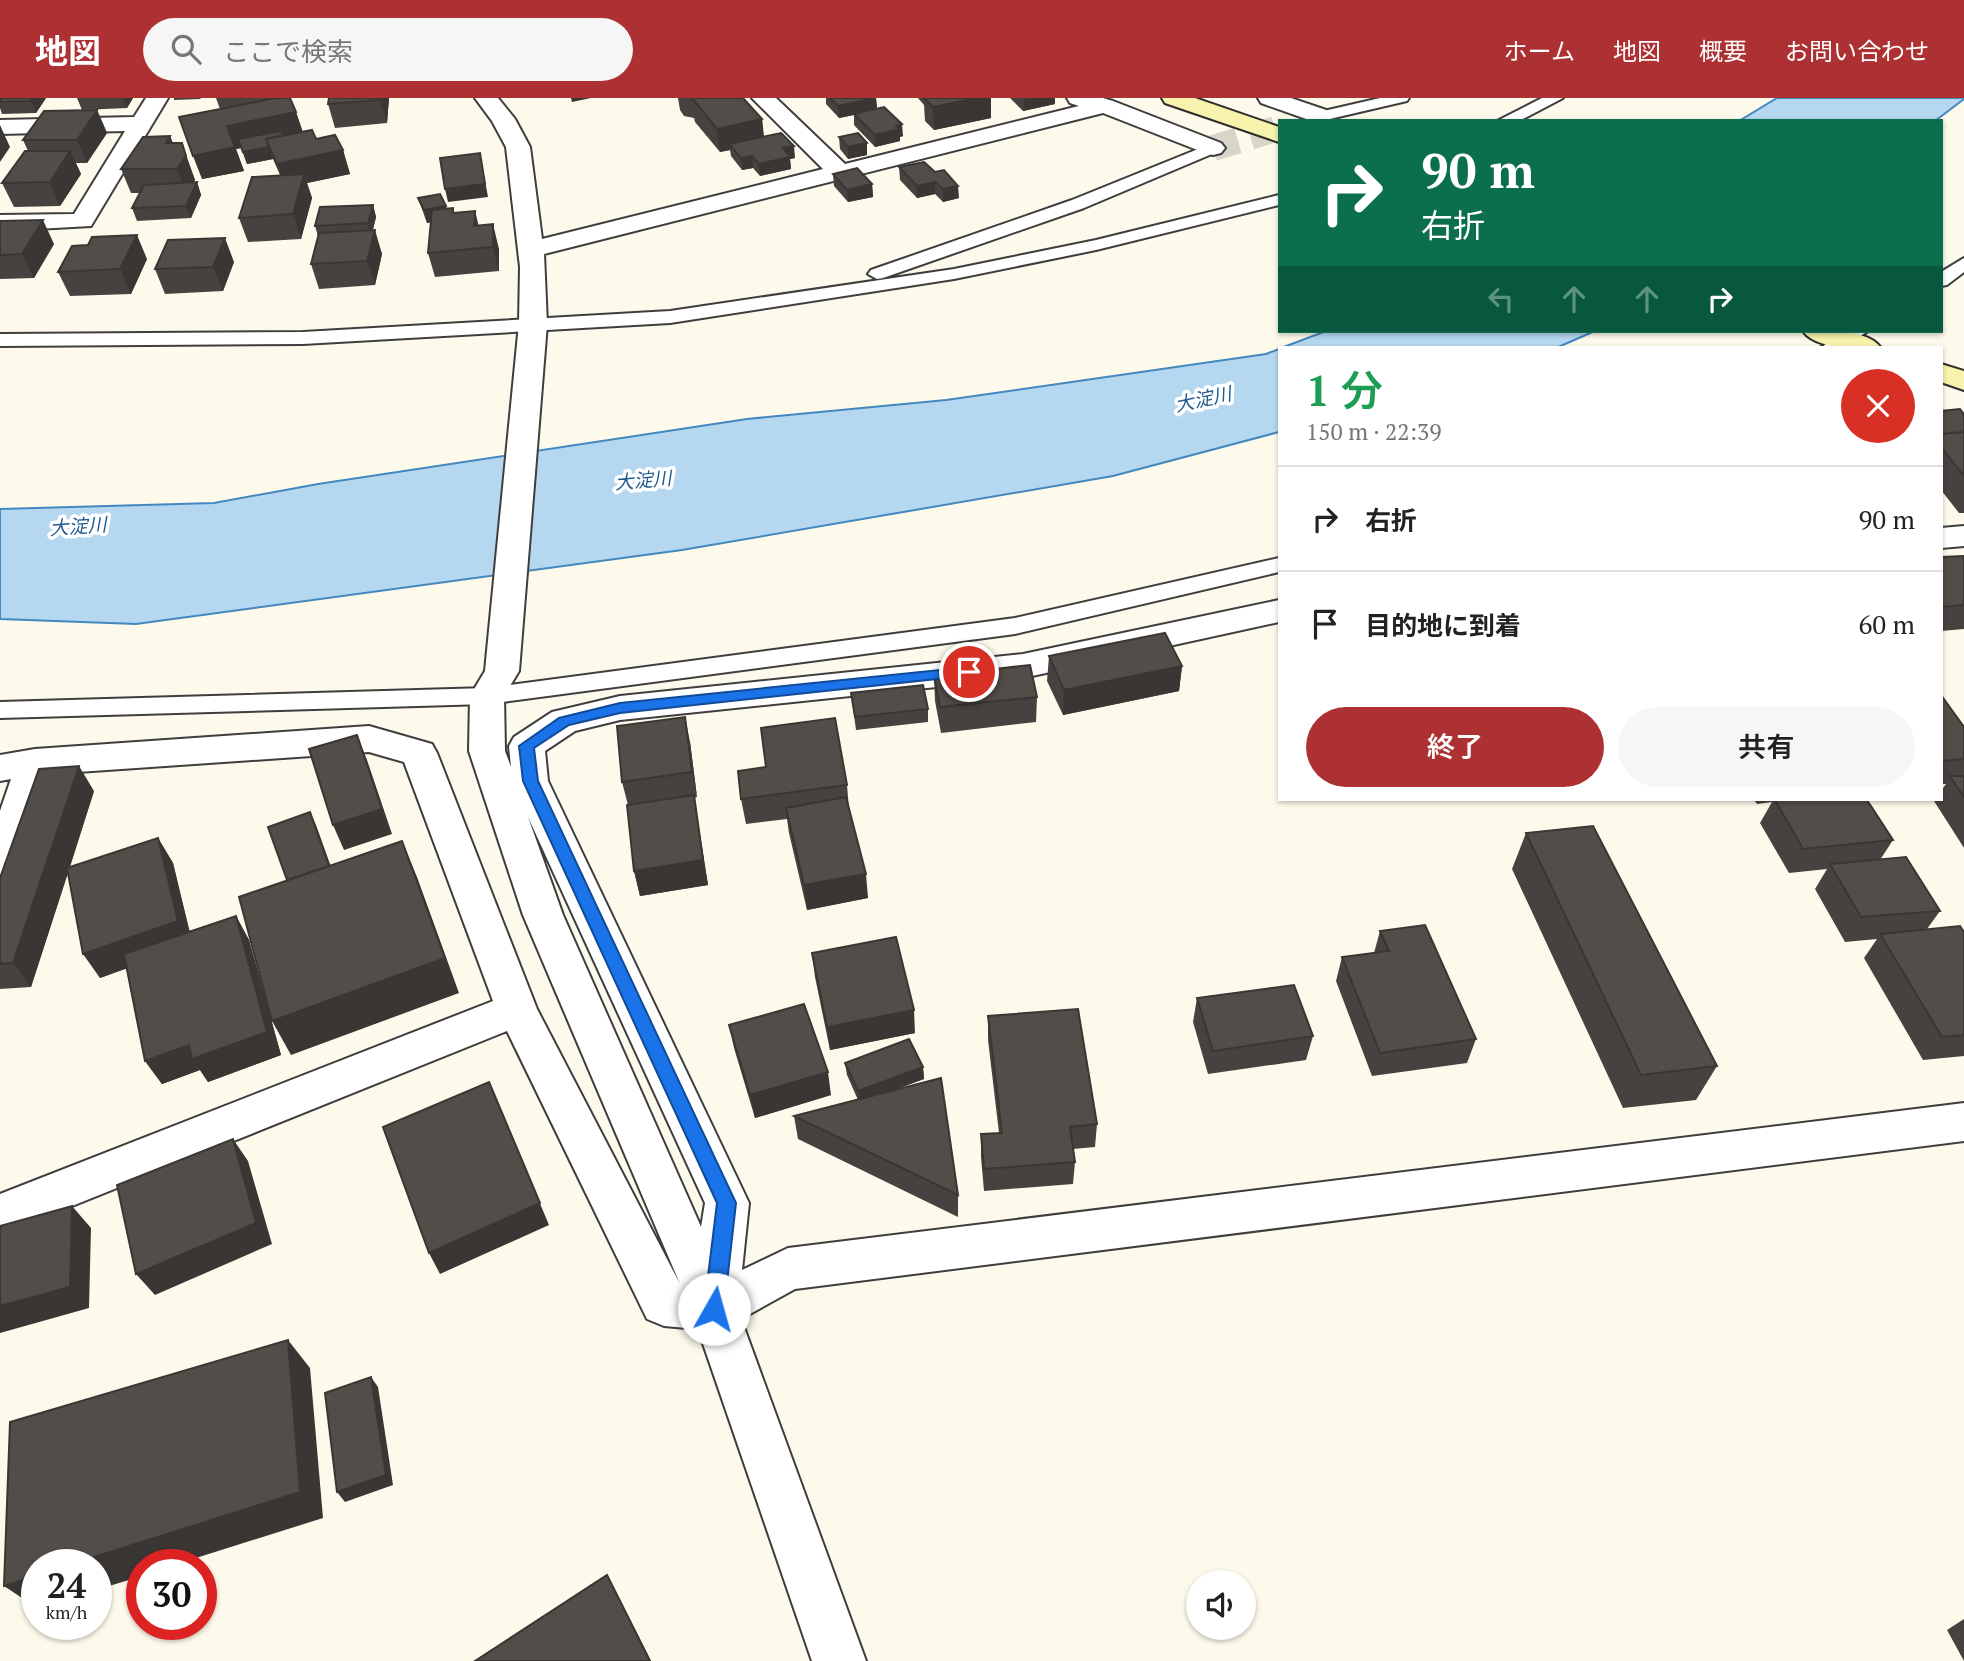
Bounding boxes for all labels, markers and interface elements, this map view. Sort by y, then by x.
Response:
search box [143,18,633,81]
text: 地図 [35,29,101,72]
icon: search [167,30,205,68]
text: ここで検索 [223,34,353,68]
text: ホーム [1504,35,1575,67]
text: 地図 [1613,35,1661,67]
text: 概要 [1699,35,1747,67]
text: お問い合わせ [1785,35,1929,67]
text: 90 m [1421,137,1535,202]
icon: right [1306,147,1397,238]
text: 右折 [1421,204,1485,246]
icon: left [1482,280,1520,318]
icon: ahead [1555,280,1593,318]
icon: ahead [1628,280,1666,318]
icon: right [1701,280,1739,318]
text: 1 分 [1306,362,1383,418]
button: close [1841,369,1915,443]
water label: 大淀川 [1172,380,1235,417]
text: 150 m · 22:39 [1306,416,1441,447]
water label: 大淀川 [613,464,674,494]
icon: right [1306,500,1344,538]
text: 90 m [1859,502,1915,536]
text: 右折 [1365,503,1417,537]
water label: 大淀川 [49,511,109,540]
icon: arrive [1306,605,1344,643]
text: 60 m [1859,607,1915,641]
text: 目的地に到着 [1365,608,1521,642]
pin [939,642,999,702]
icon: arrive [950,653,988,691]
button: 終了 [1306,707,1604,787]
button: 共有 [1618,707,1915,787]
position arrow [677,1272,751,1346]
speed limit sign: 30 [126,1549,217,1640]
text: 24 [47,1562,86,1608]
map controls [1186,1570,1256,1640]
button: sound [1186,1570,1256,1640]
text: km/h [46,1600,87,1624]

